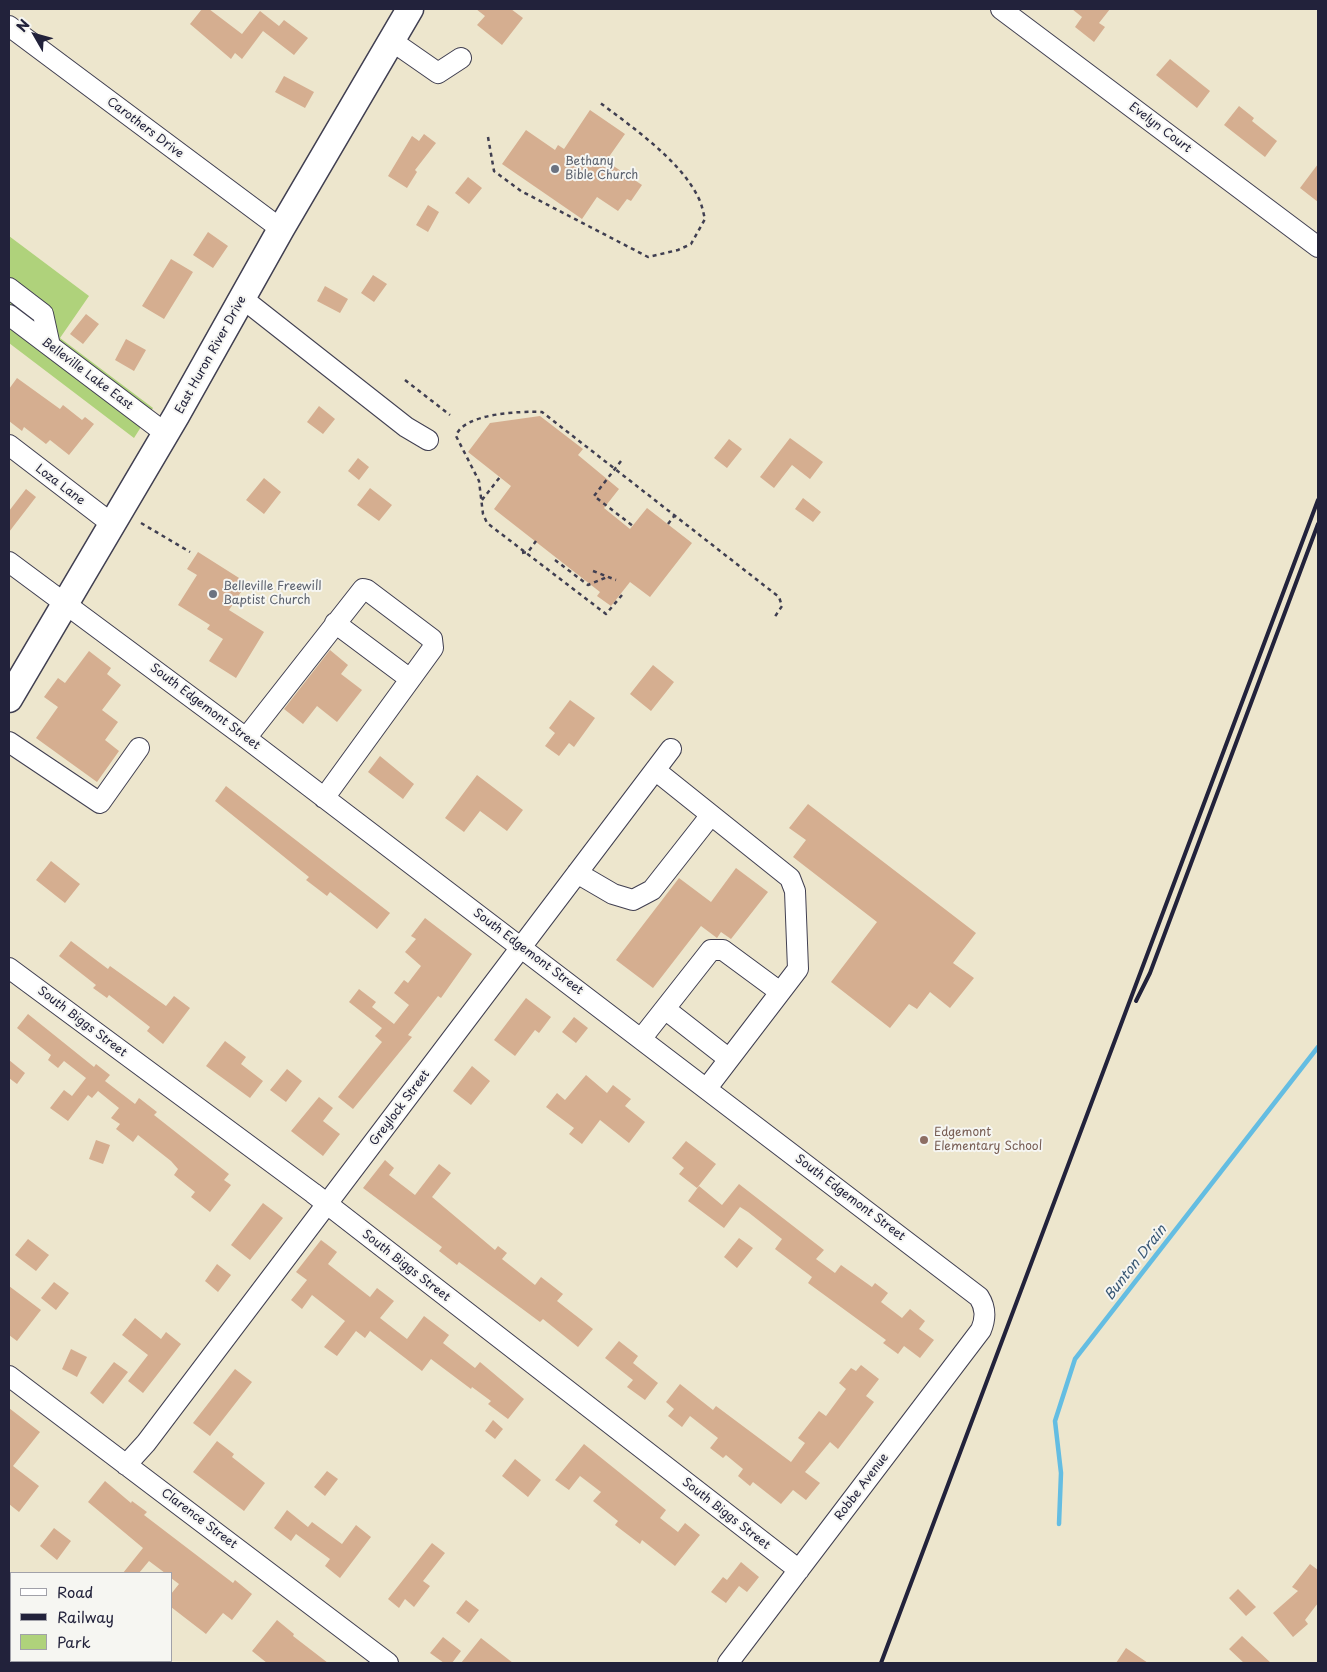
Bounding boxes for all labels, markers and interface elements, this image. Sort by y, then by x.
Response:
north arrow [10,10,60,60]
text: N [11,15,34,36]
street label: Carothers Drive [104,95,186,161]
street label: Evelyn Court [1126,100,1194,156]
place label: Bethany Bible Church [565,155,638,183]
marker: Bethany Bible Church [549,163,561,175]
street label: East Huron River Drive [173,294,249,416]
street label: Belleville Lake East [39,335,135,413]
street label: Loza Lane [32,462,88,508]
place label: Belleville Freewill Baptist Church [223,580,322,608]
marker: Belleville Freewill Baptist Church [207,588,219,600]
street label: South Edgemont Street [147,661,263,753]
street label: South Edgemont Street [470,906,586,998]
street label: South Biggs Street [35,984,129,1060]
street label: Greylock Street [367,1067,433,1149]
place label: Edgemont Elementary School [934,1126,1042,1154]
marker: Edgemont Elementary School [918,1134,930,1146]
street label: South Edgemont Street [792,1152,908,1244]
water label: Bunton Drain [1102,1222,1170,1304]
street label: South Biggs Street [359,1227,453,1305]
street label: Robbe Avenue [832,1451,892,1523]
street label: South Biggs Street [679,1475,773,1553]
street label: Clarence Street [158,1486,240,1552]
legend [10,1572,172,1662]
text: Road [57,1580,93,1603]
text: Railway [57,1605,114,1628]
text: Park [57,1630,91,1653]

